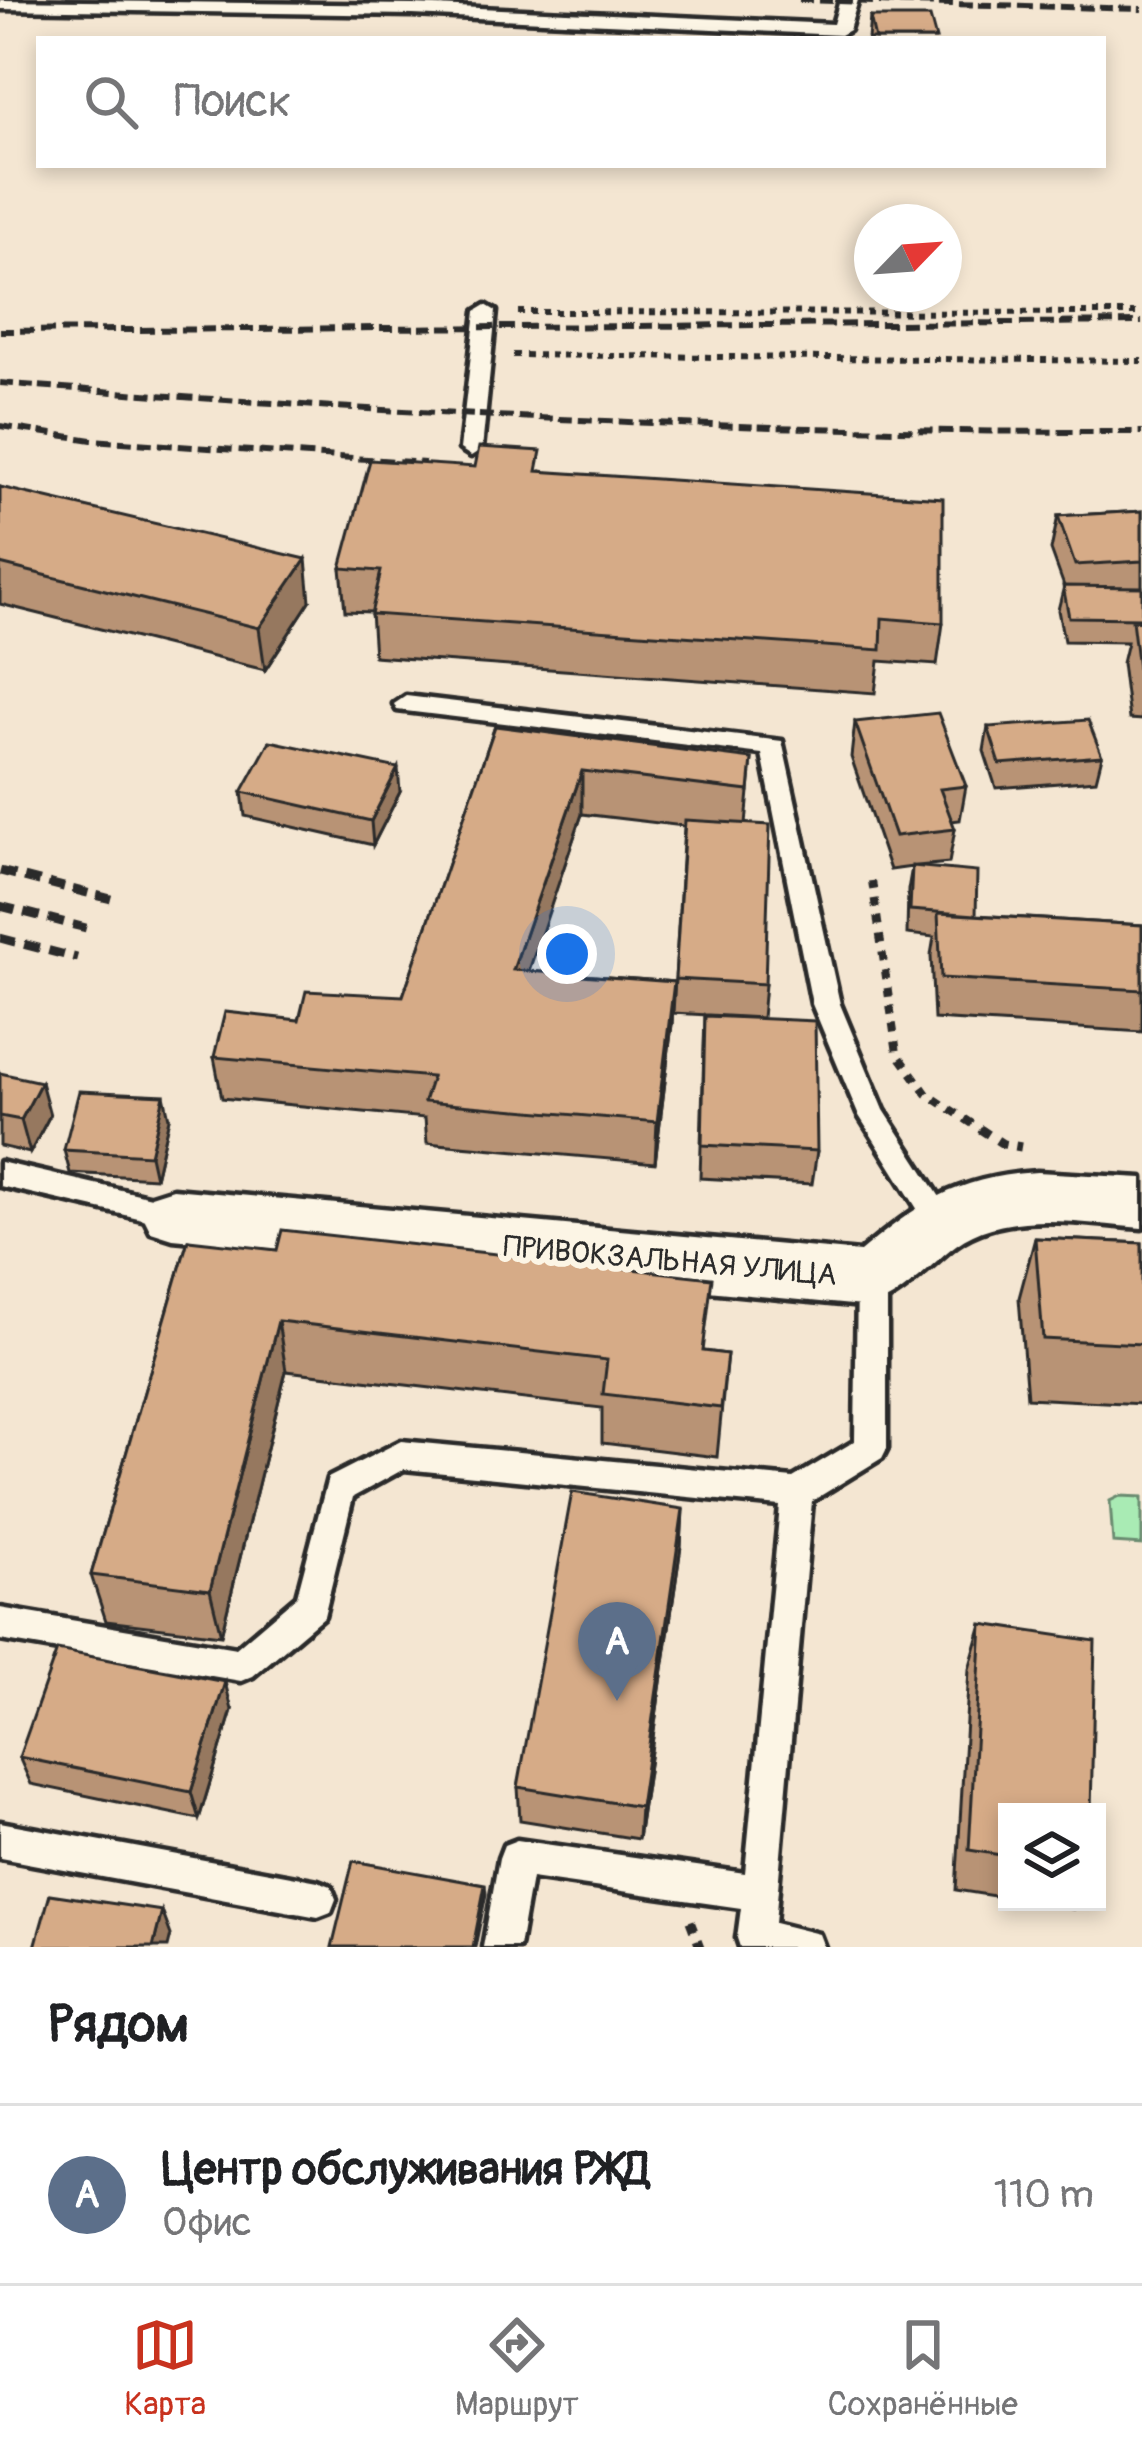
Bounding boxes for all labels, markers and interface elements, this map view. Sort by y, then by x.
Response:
search box [36,36,1106,168]
icon: search [78,69,144,135]
text: Поиск [174,74,291,130]
north arrow [854,204,962,312]
your location [537,924,597,984]
street label: ПРИВОКЗАЛЬНАЯ УЛИЦА [502,1228,838,1294]
pin: A [578,1602,656,1701]
map controls [998,1803,1106,1911]
button: layers [998,1803,1106,1911]
text: Рядом [48,1993,189,2057]
text: Центр обслуживания РЖД [162,2142,650,2198]
text: A [74,2170,100,2219]
text: 110 m [994,2170,1094,2219]
text: Офис [162,2198,251,2247]
tab: Карта [124,2312,206,2425]
tab: Маршрут [455,2312,579,2425]
tab: Сохранённые [827,2312,1018,2425]

